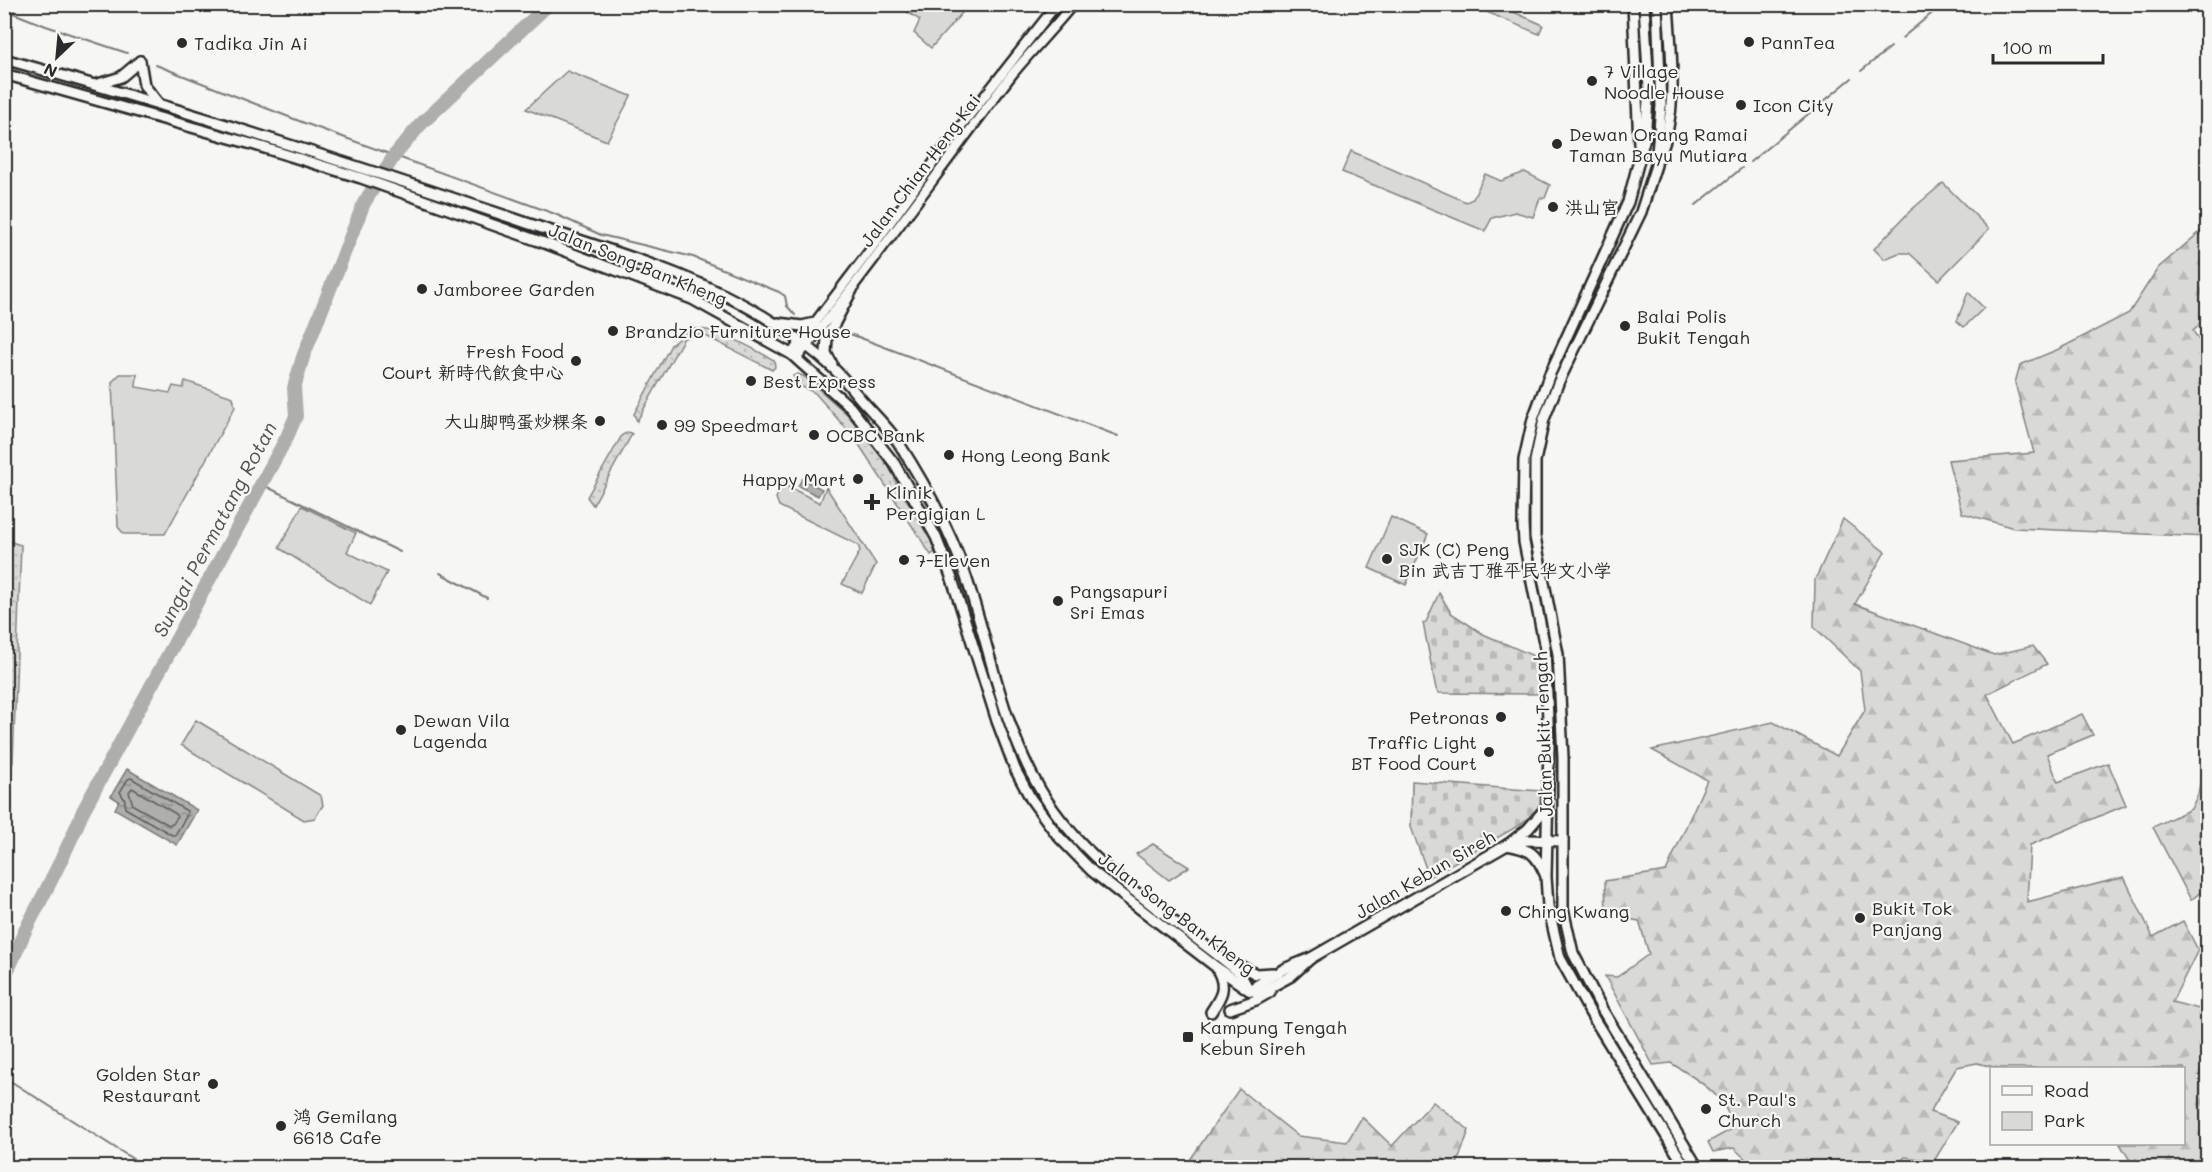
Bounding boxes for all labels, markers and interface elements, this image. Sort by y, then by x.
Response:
north arrow [27,27,87,87]
scale bar [1993,27,2102,65]
place label: PannTea [1761,30,1836,54]
place label: Tadika Jin Ai [194,31,308,55]
marker: PannTea [1742,35,1756,49]
text: 100 m [2002,35,2052,59]
marker: Tadika Jin Ai [175,36,189,50]
text: N [40,59,60,83]
place label: 7 Village Noodle House [1604,59,1725,104]
marker: 7 Village Noodle House [1585,74,1599,88]
street label: Jalan Chian Heng Kai [854,89,986,251]
place label: Icon City [1753,93,1834,117]
marker: Icon City [1734,98,1748,112]
place label: Dewan Orang Ramai Taman Bayu Mutiara [1569,122,1748,167]
marker: Dewan Orang Ramai Taman Bayu Mutiara [1550,137,1564,151]
place label: 洪山宫 [1565,195,1619,219]
marker: 洪山宫 [1546,200,1560,214]
street label: Jalan Song Ban Kheng [545,217,731,311]
place label: Jamboree Garden [434,277,595,301]
marker: Jamboree Garden [415,282,429,296]
place label: Balai Polis Bukit Tengah [1637,304,1750,349]
place label: Brandzio Furniture House [625,319,851,343]
marker: Balai Polis Bukit Tengah [1618,319,1632,333]
marker: Brandzio Furniture House [606,324,620,338]
place label: Fresh Food Court 新時代飲食中心 [382,339,564,384]
marker: Fresh Food Court 新時代飲食中心 [569,354,583,368]
place label: Best Express [763,369,876,393]
marker: Best Express [744,374,758,388]
place label: 大山脚鸭蛋炒粿条 [444,409,588,433]
place label: 99 Speedmart [674,413,799,437]
marker: 大山脚鸭蛋炒粿条 [593,414,607,428]
water label: Sungai Permatang Rotan [146,417,282,641]
marker: 99 Speedmart [655,418,669,432]
place label: OCBC Bank [826,423,925,447]
marker: OCBC Bank [807,428,821,442]
place label: Hong Leong Bank [961,443,1110,467]
marker: Hong Leong Bank [942,448,956,462]
place label: Happy Mart [742,467,846,491]
marker: Happy Mart [851,472,865,486]
place label: Klinik Pergigian L [886,480,986,525]
marker: Klinik Pergigian L [863,493,881,511]
place label: SJK (C) Peng Bin 武吉丁雅平民华文小学 [1399,537,1611,582]
place label: 7-Eleven [916,548,990,572]
marker: SJK (C) Peng Bin 武吉丁雅平民华文小学 [1380,552,1394,566]
marker: 7-Eleven [897,553,911,567]
place label: Pangsapuri Sri Emas [1070,579,1168,624]
marker: Pangsapuri Sri Emas [1051,594,1065,608]
street label: Jalan Bukit Tengah [1528,651,1558,817]
place label: Petronas [1409,705,1489,729]
place label: Dewan Vila Lagenda [413,708,510,753]
marker: Petronas [1494,710,1508,724]
marker: Dewan Vila Lagenda [394,723,408,737]
place label: Traffic Light BT Food Court [1351,730,1477,775]
marker: Traffic Light BT Food Court [1482,745,1496,759]
street label: Jalan Kebun Sireh [1351,824,1499,924]
street label: Jalan Song Ban Kheng [1094,846,1260,980]
place label: Bukit Tok Panjang [1872,896,1952,941]
place label: Ching Kwang [1518,899,1629,923]
marker: Ching Kwang [1499,904,1513,918]
marker: Bukit Tok Panjang [1853,911,1867,925]
place label: Kampung Tengah Kebun Sireh [1200,1015,1347,1060]
marker: Kampung Tengah Kebun Sireh [1181,1030,1195,1044]
place label: Golden Star Restaurant [96,1062,201,1107]
legend [1990,1067,2185,1145]
marker: Golden Star Restaurant [206,1077,220,1091]
text: Road [2044,1078,2089,1102]
place label: St. Paul's Church [1718,1087,1796,1132]
marker: St. Paul's Church [1699,1102,1713,1116]
place label: 鸿 Gemilang 6618 Cafe [293,1104,397,1149]
text: Park [2044,1108,2085,1132]
marker: 鸿 Gemilang 6618 Cafe [274,1119,288,1133]

